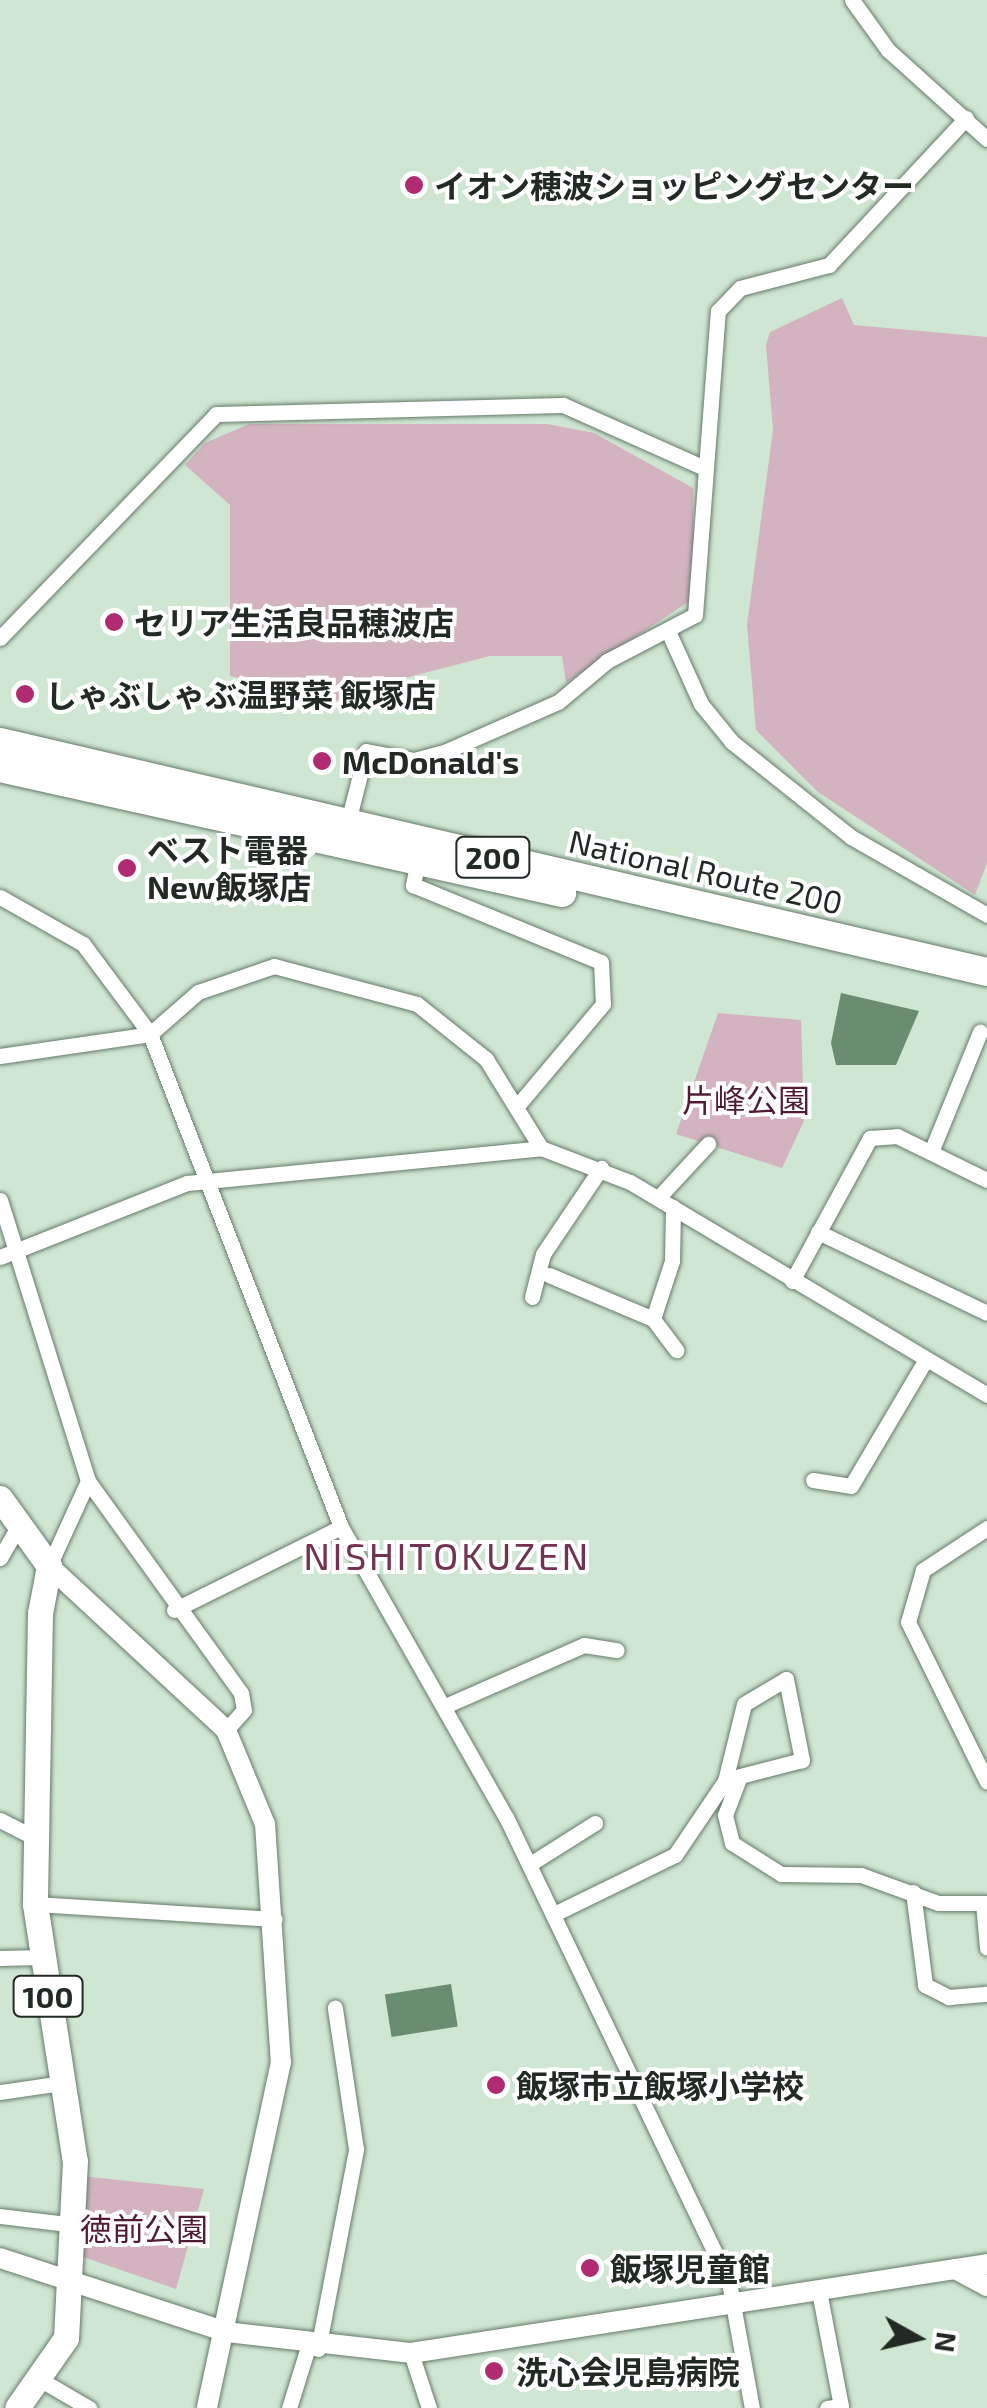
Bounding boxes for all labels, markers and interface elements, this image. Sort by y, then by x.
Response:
place label: イオン穂波ショッピングセンター [434,166,914,204]
marker: イオン穂波ショッピングセンター [403,174,425,196]
place label: セリア生活良品穂波店 [134,603,454,641]
marker: セリア生活良品穂波店 [103,611,125,633]
place label: しゃぶしゃぶ温野菜 飯塚店 [45,675,436,713]
marker: しゃぶしゃぶ温野菜 飯塚店 [14,683,36,705]
place label: McDonald's [342,742,519,780]
marker: McDonald's [311,750,333,772]
street label: National Route 200 [565,821,847,921]
place label: ベスト電器 New飯塚店 [147,831,311,906]
road number: 200 [453,832,533,882]
marker: ベスト電器 New飯塚店 [116,857,138,879]
park label: 片峰公園 [682,1080,810,1118]
district label: NISHITOKUZEN [303,1533,591,1579]
road number: 100 [10,1971,86,2021]
place label: 飯塚市立飯塚小学校 [516,2066,804,2104]
marker: 飯塚市立飯塚小学校 [485,2074,507,2096]
park label: 徳前公園 [80,2209,208,2247]
place label: 飯塚児童館 [610,2249,770,2287]
marker: 飯塚児童館 [579,2257,601,2279]
north arrow [867,2288,967,2388]
text: N [928,2330,965,2355]
place label: 洗心会児島病院 [516,2352,740,2390]
marker: 洗心会児島病院 [481,2358,507,2384]

